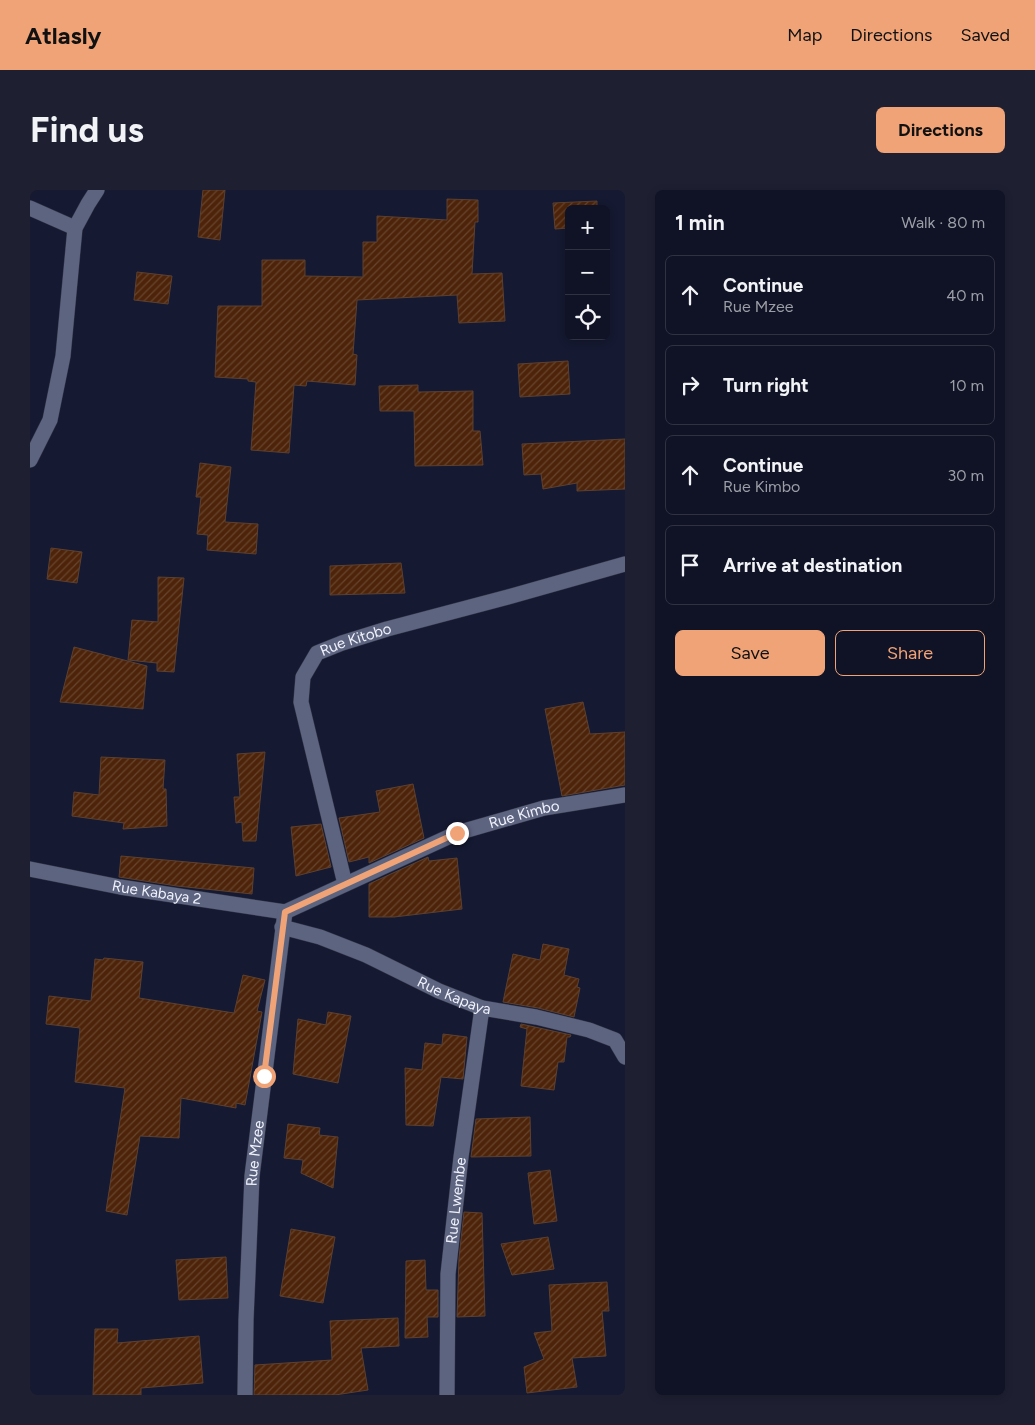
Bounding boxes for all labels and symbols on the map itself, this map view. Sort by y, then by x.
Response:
street label: Rue Kitobo [317,619,394,660]
street label: Rue Kimbo [487,797,561,832]
route end [446,822,469,845]
street label: Rue Kabaya 2 [111,877,203,908]
street label: Rue Kapaya [414,973,492,1018]
route start [253,1065,276,1088]
street label: Rue Mzee [243,1119,268,1187]
street label: Rue Lwembe [442,1156,470,1245]

